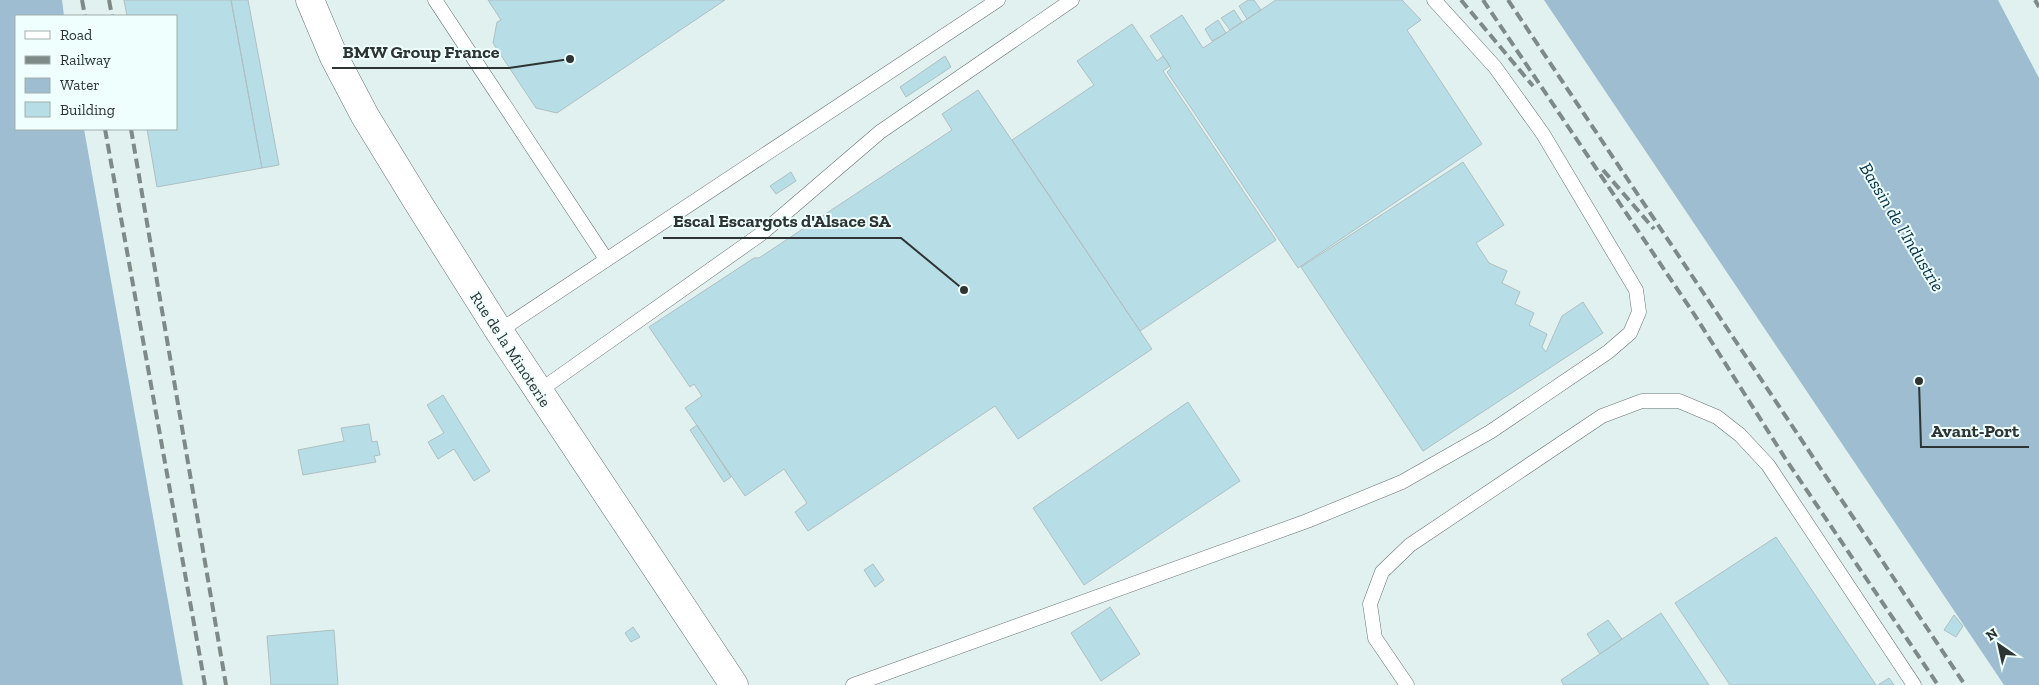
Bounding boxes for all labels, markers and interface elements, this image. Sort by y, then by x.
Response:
legend [15,15,178,130]
text: Road [60,26,93,44]
callout: BMW Group France [332,35,509,68]
text: BMW Group France [343,41,500,63]
text: Railway [60,51,111,69]
text: Water [60,76,100,94]
text: Building [60,101,115,119]
water label: Bassin de l'Industrie [1855,158,1949,296]
callout: Escal Escargots d'Alsace SA [663,205,901,238]
text: Escal Escargots d'Alsace SA [673,210,892,232]
street label: Rue de la Minoterie [466,288,555,411]
callout: Avant-Port [1921,414,2029,447]
text: Avant-Port [1931,420,2020,442]
north arrow [1974,620,2024,670]
text: N [1983,624,2001,645]

